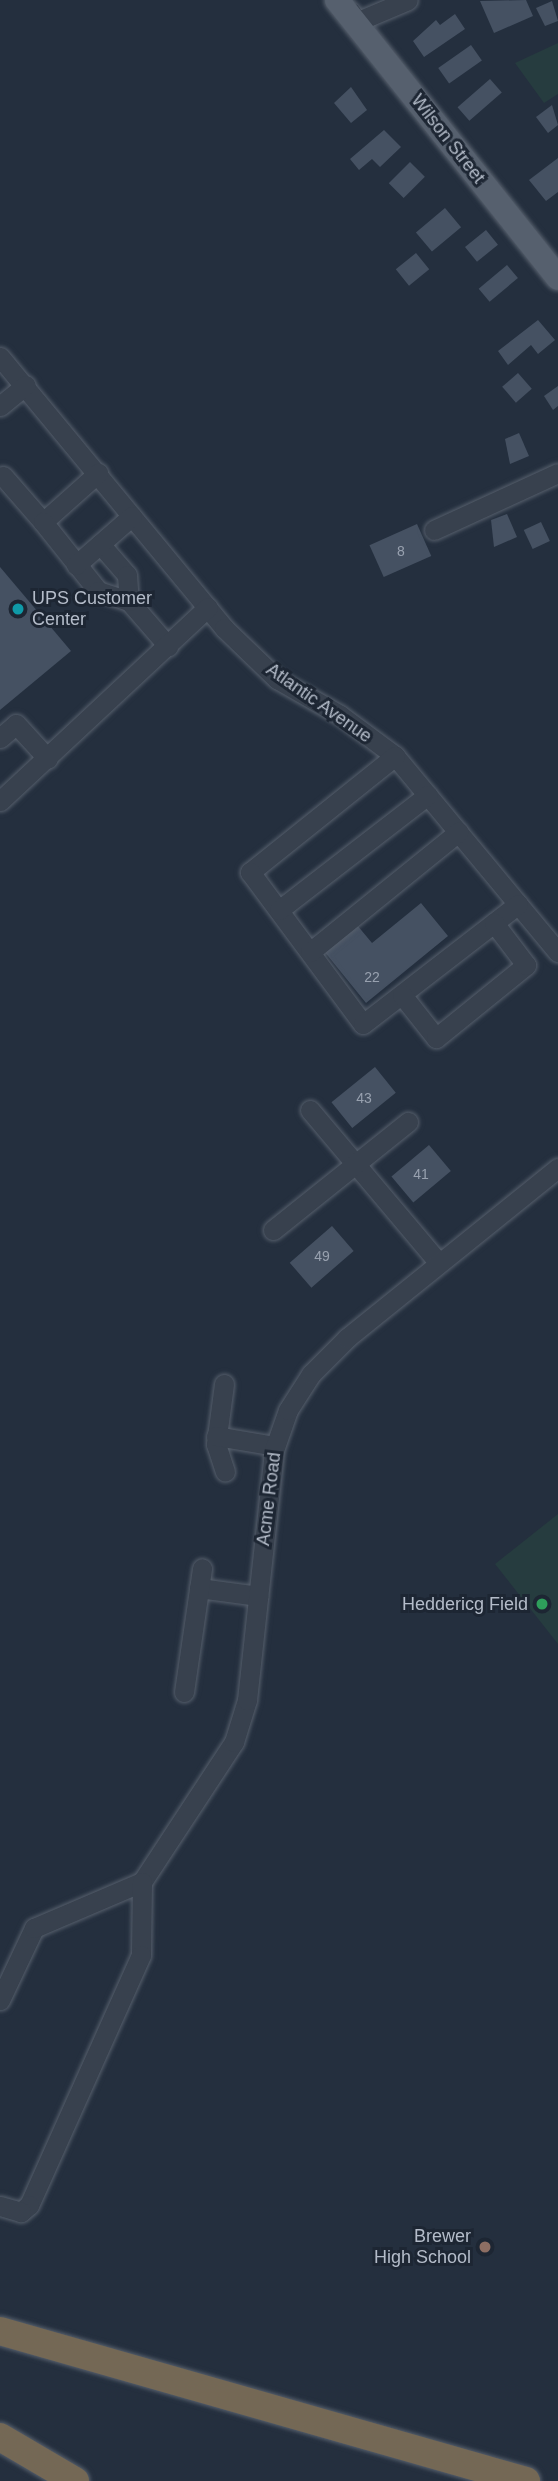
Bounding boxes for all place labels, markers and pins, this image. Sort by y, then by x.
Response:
place label: UPS Customer Center [32,588,152,630]
marker: UPS Customer Center [10,601,26,617]
place label: Heddericg Field [402,1593,528,1615]
marker: Heddericg Field [534,1596,550,1612]
place label: Brewer High School [374,2226,471,2268]
marker: Brewer High School [477,2239,493,2255]

